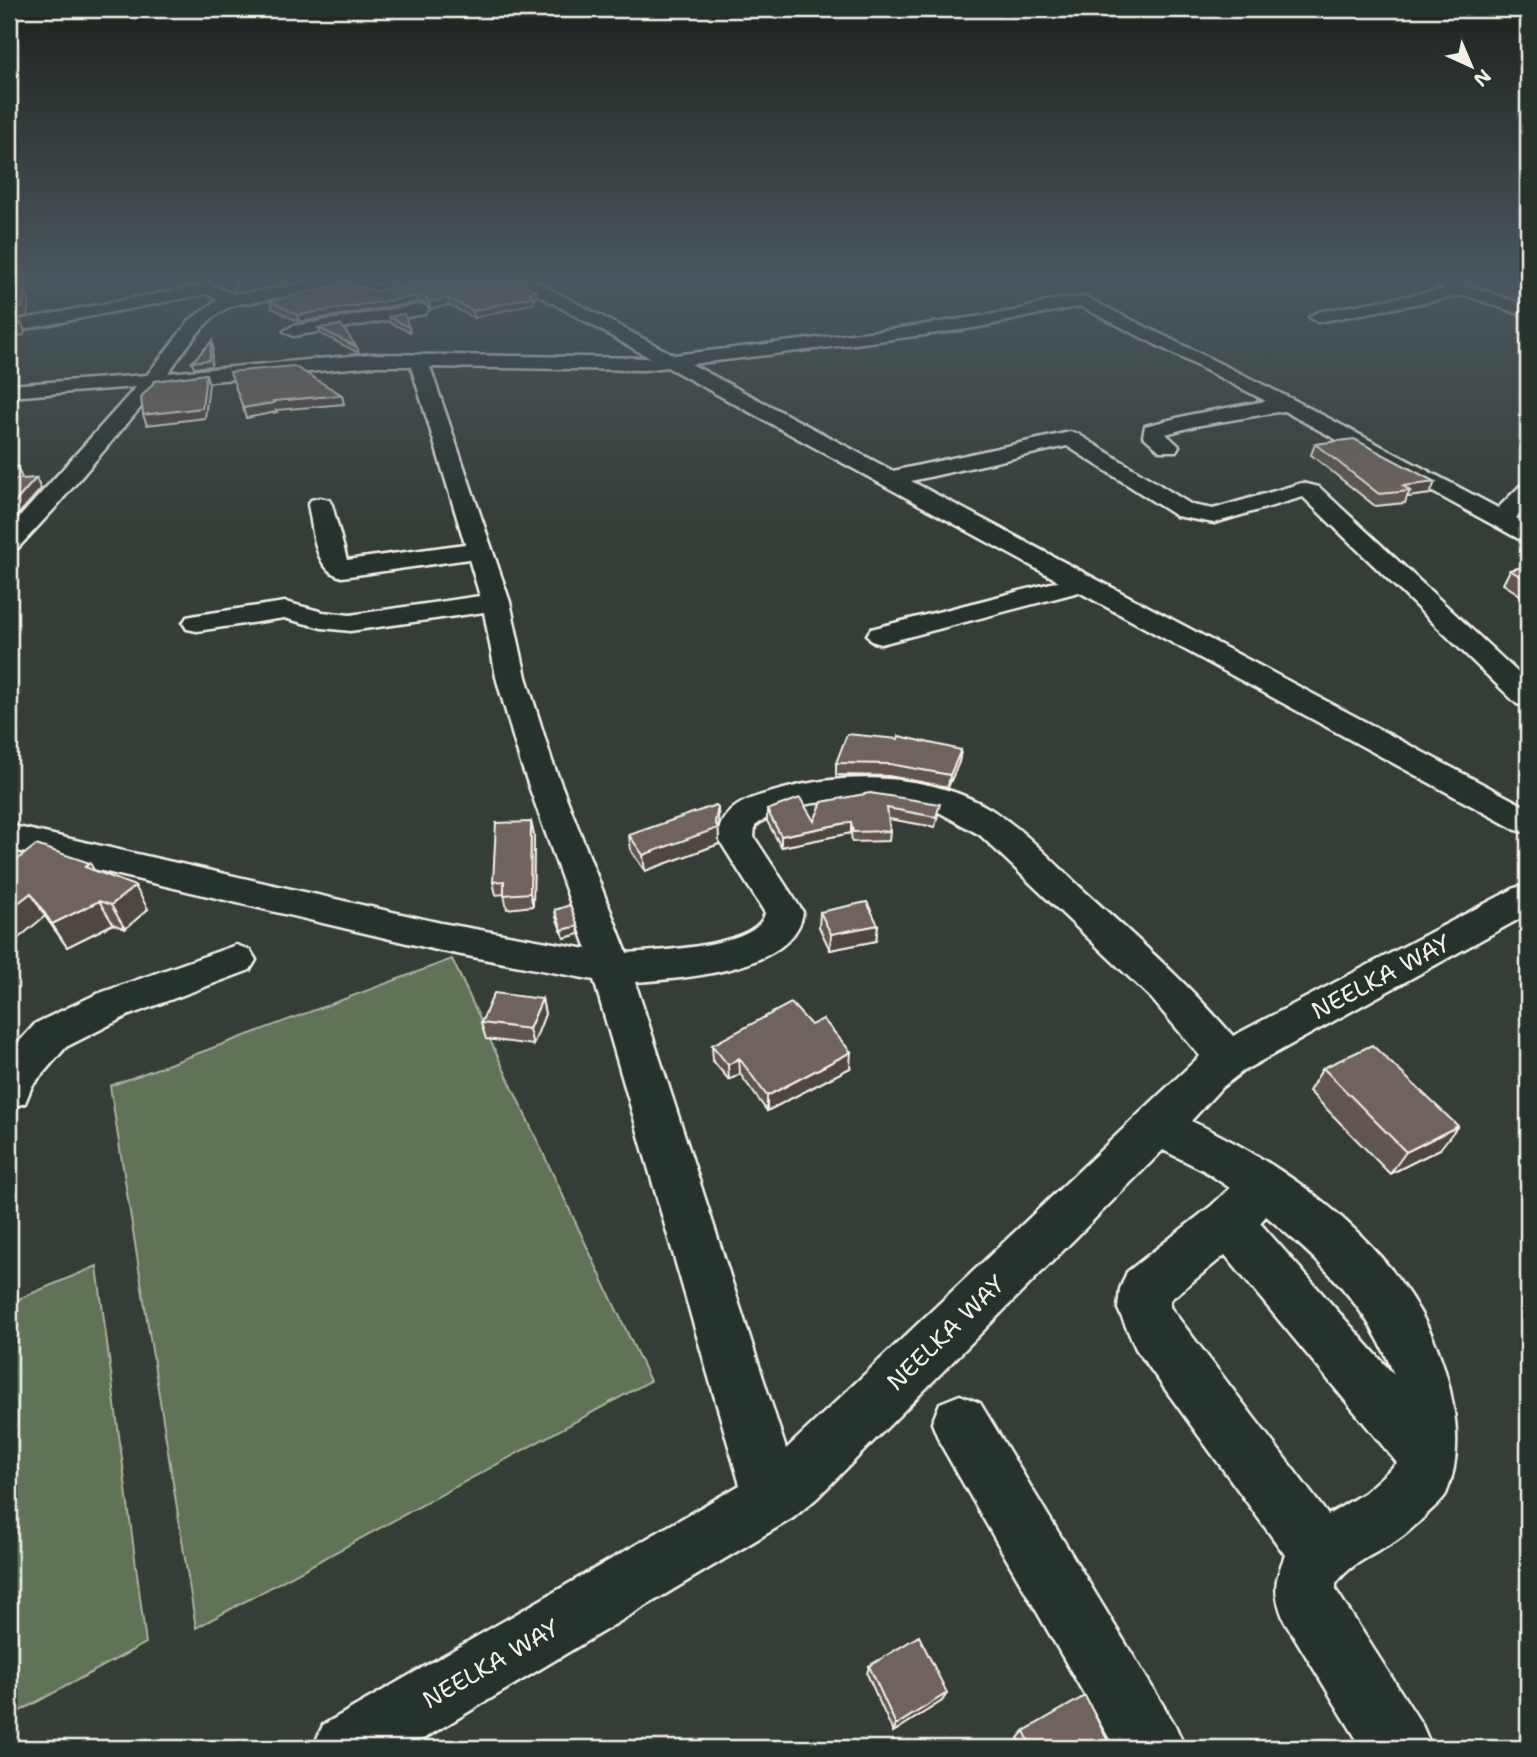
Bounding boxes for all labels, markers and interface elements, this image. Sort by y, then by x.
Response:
north arrow [1436,32,1506,102]
text: N [1468,64,1497,92]
street label: NEELKA WAY [1306,927,1457,1027]
street label: NEELKA WAY [880,1268,1013,1398]
street label: NEELKA WAY [417,1612,566,1716]

